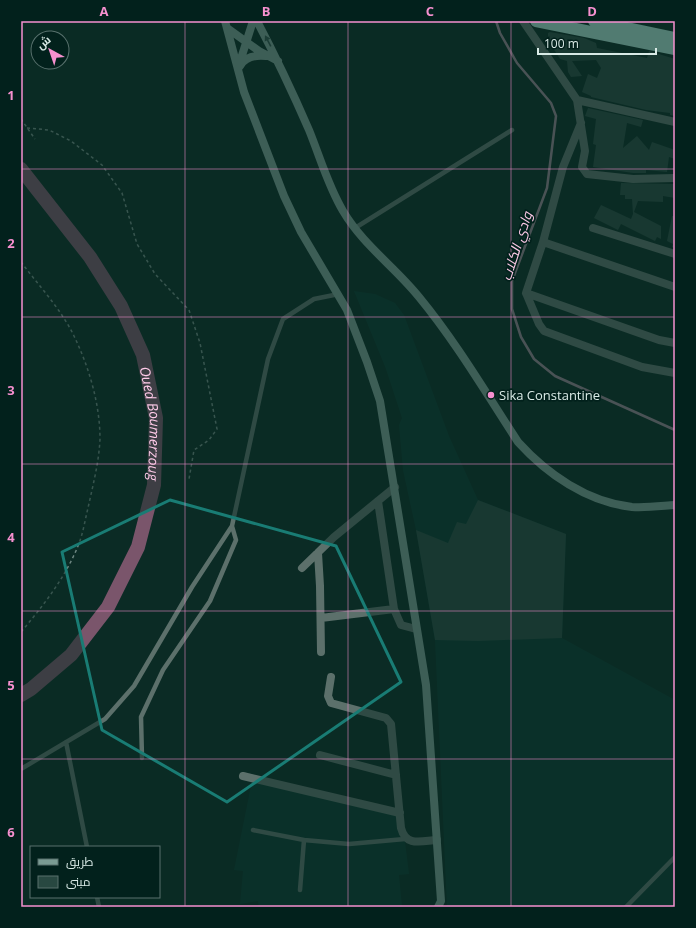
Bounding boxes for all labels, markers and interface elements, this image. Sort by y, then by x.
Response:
text: A [100,2,109,20]
text: B [262,2,271,20]
text: C [426,2,434,20]
text: D [587,2,597,20]
north arrow [30,30,70,70]
scale bar [538,30,656,56]
text: ش [33,32,53,52]
one-way arrow [264,35,271,47]
text: 100 m [544,35,579,52]
text: 1 [7,86,15,104]
water label: وادي الكلاب [496,208,539,284]
text: 2 [7,234,15,252]
water label: Oued Boumerzoug [136,365,165,482]
text: 3 [7,381,15,399]
place label: Sika Constantine [499,386,600,404]
marker: Sika Constantine [486,390,496,400]
text: 4 [7,528,15,546]
text: 5 [7,676,15,694]
text: 6 [7,823,15,841]
legend [30,846,160,898]
text: طريق [66,853,94,870]
text: مبنى [66,873,91,890]

